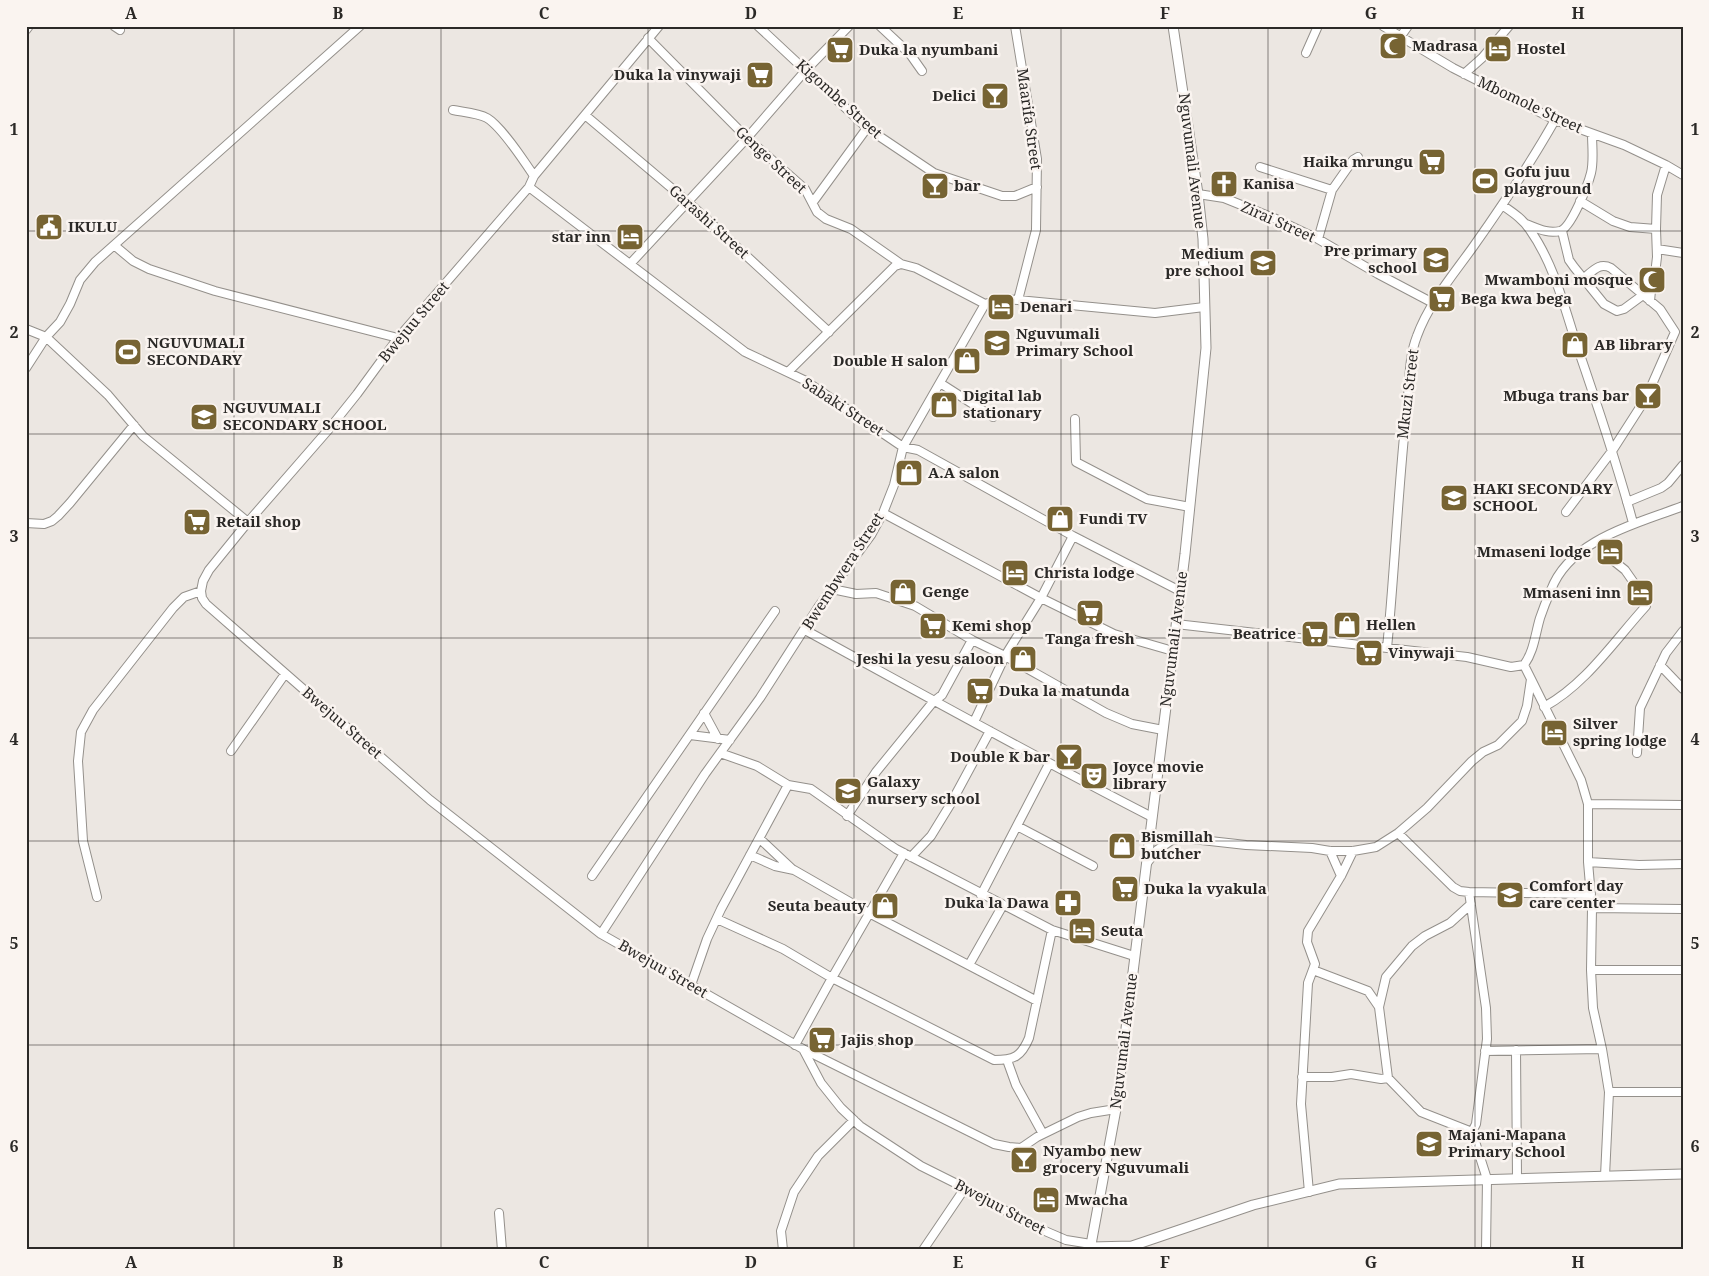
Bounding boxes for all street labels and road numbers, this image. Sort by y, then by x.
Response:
street label: Kigombe Street [792,54,887,142]
street label: Maarifa Street [1013,67,1047,171]
street label: Mbomole Street [1475,71,1586,137]
street label: Nguvumali Avenue [1175,92,1211,230]
street label: Genge Street [732,121,812,197]
street label: Garashi Street [665,180,754,263]
street label: Zirai Street [1238,196,1319,246]
street label: Bwejuu Street [373,277,453,366]
street label: Mkuzi Street [1392,348,1422,440]
street label: Sabaki Street [799,372,888,440]
street label: Bwembwera Street [797,508,888,633]
street label: Nguvumali Avenue [1155,570,1191,708]
street label: Bwejuu Street [298,682,387,763]
street label: Bwejuu Street [615,934,712,1002]
street label: Nguvumali Avenue [1105,972,1141,1110]
street label: Bwejuu Street [952,1174,1049,1238]

